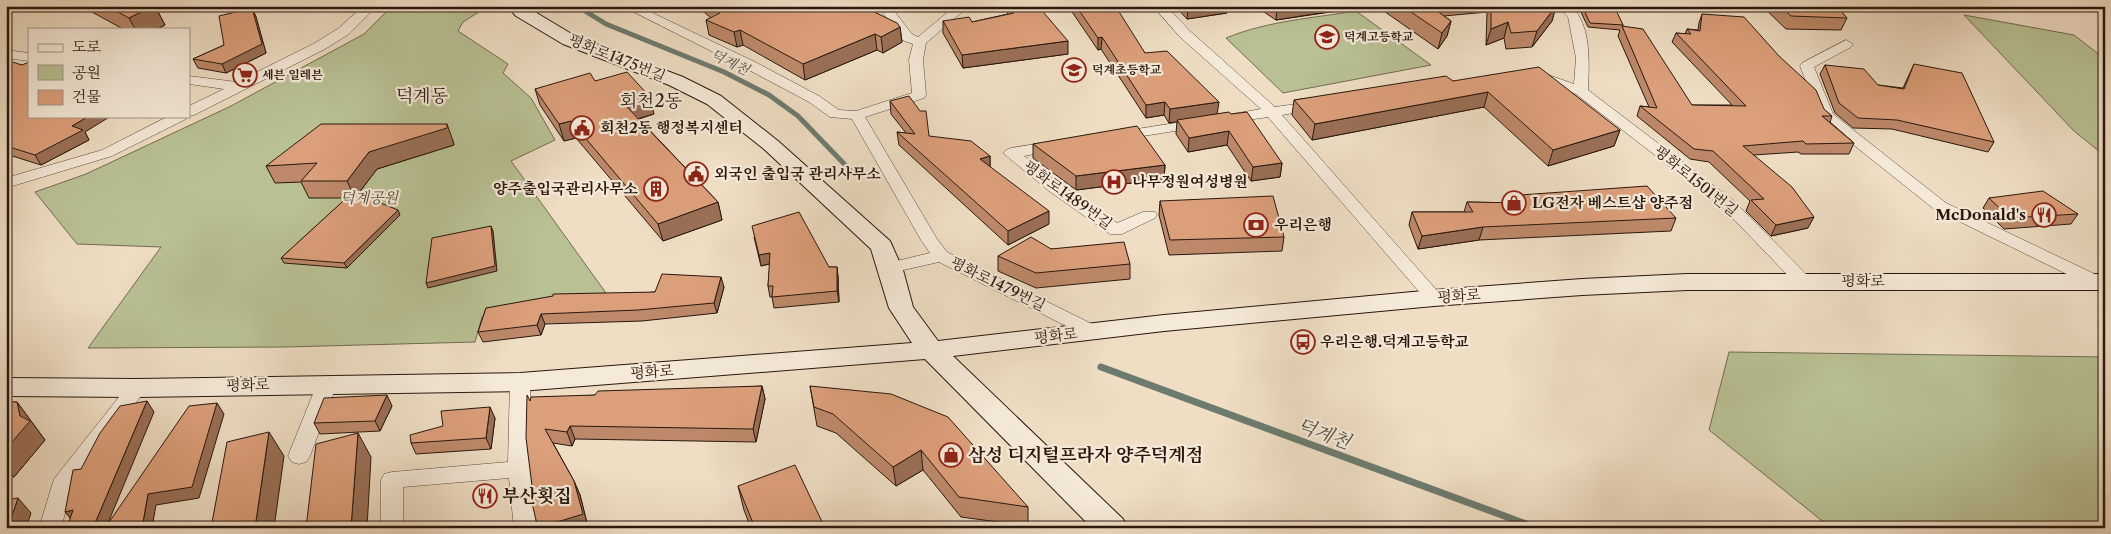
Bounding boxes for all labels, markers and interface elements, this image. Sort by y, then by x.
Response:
school or university icon: 덕계고등학교 [1314,24,1340,50]
legend [28,28,190,118]
street label: 평화로1475번길 [566,29,668,86]
place label: 덕계고등학교 [1344,29,1414,44]
text: 도로 [72,37,101,56]
water label: 덕계천 [708,45,754,80]
school or university icon: 덕계초등학교 [1061,57,1087,83]
supermarket icon: 세븐 일레븐 [232,62,258,88]
place label: 덕계초등학교 [1092,62,1162,77]
text: 공원 [72,63,101,82]
place label: 세븐 일레븐 [262,67,323,82]
district label: 덕계동 [396,85,448,107]
text: 건물 [72,87,101,106]
district label: 회천2동 [620,90,682,112]
public building icon: 회천2동 행정복지센터 [569,115,595,141]
place label: 회천2동 행정복지센터 [600,118,743,137]
street label: 평화로1501번길 [1650,141,1742,220]
street label: 평화로1489번길 [1020,156,1116,233]
public building icon: 외국인 출입국 관리사무소 [683,161,709,187]
place label: 외국인 출입국 관리사무소 [714,164,881,183]
hospital icon: 나무정원여성병원 [1101,169,1127,195]
place label: 나무정원여성병원 [1132,172,1248,191]
building icon: 양주출입국관리사무소 [643,176,669,202]
place label: 양주출입국관리사무소 [493,179,639,198]
park label: 덕계공원 [340,188,399,207]
shop icon: LG전자 베스트샵 양주점 [1501,190,1527,216]
place label: LG전자 베스트샵 양주점 [1532,193,1693,212]
restaurant icon: McDonald's [2031,202,2057,228]
place label: McDonald's [1935,205,2026,224]
bank icon: 우리은행 [1243,212,1269,238]
place label: 우리은행 [1274,215,1332,234]
street label: 평화로1479번길 [947,252,1049,315]
street label: 평화로 [1841,271,1885,290]
street label: 평화로 [1437,284,1482,306]
street label: 평화로 [1033,323,1079,348]
bus stop icon: 우리은행.덕계고등학교 [1290,329,1316,355]
place label: 우리은행.덕계고등학교 [1320,332,1470,351]
street label: 평화로 [630,360,675,382]
street label: 평화로 [226,375,270,394]
water label: 덕계천 [1294,413,1355,454]
shop icon: 삼성 디지털프라자 양주덕계점 [938,442,964,468]
place label: 삼성 디지털프라자 양주덕계점 [968,444,1203,466]
restaurant icon: 부산횟집 [472,483,498,509]
place label: 부산횟집 [502,485,572,507]

